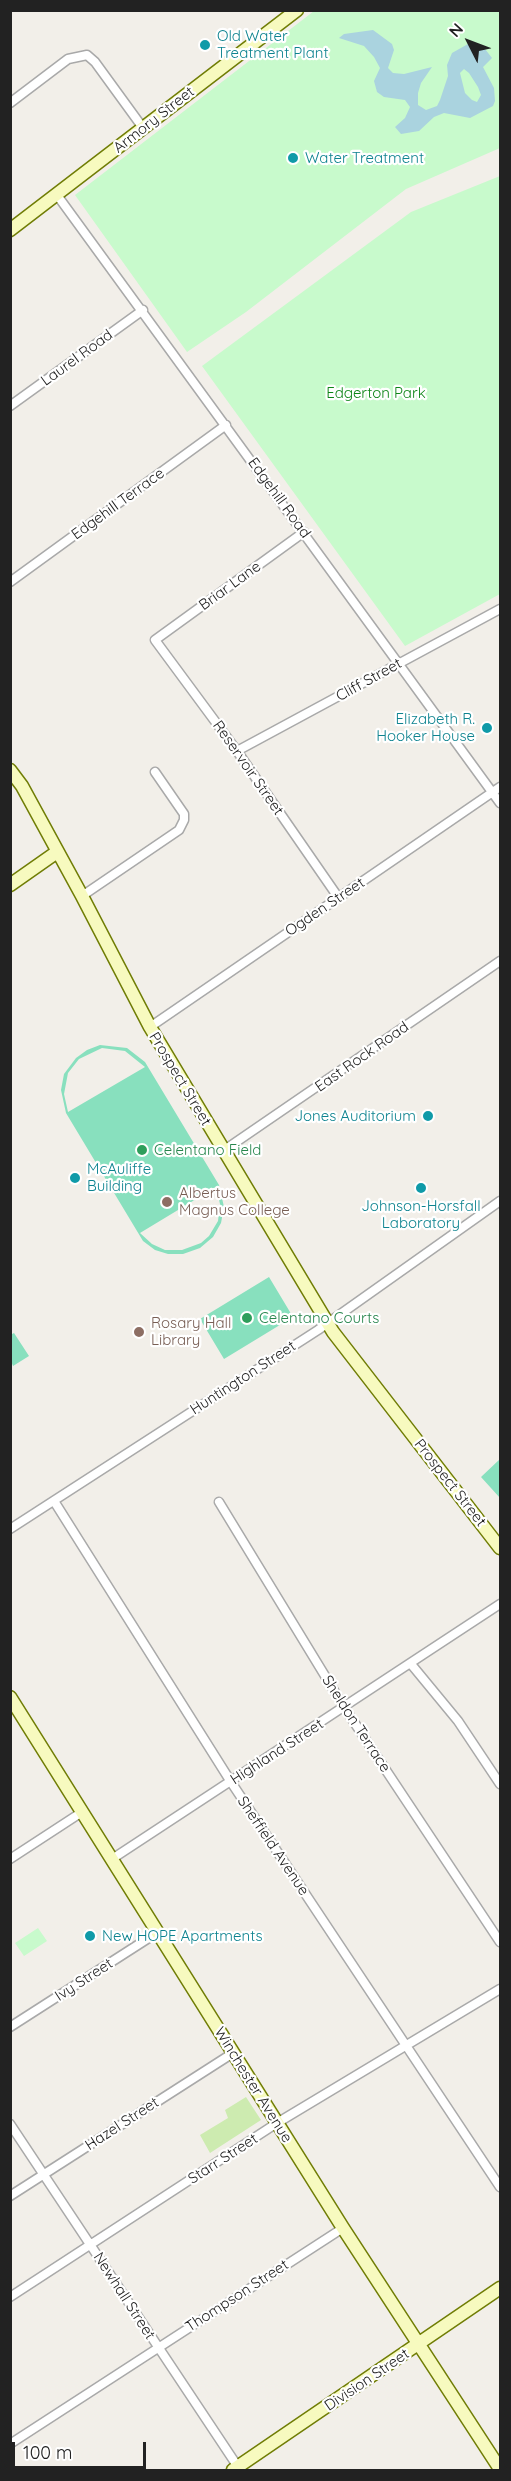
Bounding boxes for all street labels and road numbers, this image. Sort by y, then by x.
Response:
street label: Armory Street [110,83,198,157]
street label: Laurel Road [38,326,116,390]
street label: Edgehill Road [244,454,314,542]
street label: Edgehill Terrace [68,464,168,544]
street label: Briar Lane [196,558,264,614]
street label: Cliff Street [333,655,405,705]
street label: Reservoir Street [209,717,287,819]
street label: Ogden Street [282,874,368,940]
street label: East Rock Road [312,1018,412,1096]
street label: Prospect Street [145,1029,215,1129]
street label: Huntington Street [187,1337,299,1419]
street label: Prospect Street [410,1436,490,1530]
street label: Sheldon Terrace [318,1672,394,1776]
street label: Highland Street [227,1715,327,1789]
street label: Sheffield Avenue [233,1793,313,1899]
street label: Ivy Street [52,1955,116,2005]
street label: Winchester Avenue [210,2024,296,2146]
street label: Hazel Street [82,2094,162,2154]
street label: Starr Street [185,2130,261,2188]
street label: Newhall Street [89,2249,159,2343]
street label: Thompson Street [182,2256,292,2336]
street label: Division Street [321,2345,413,2415]

